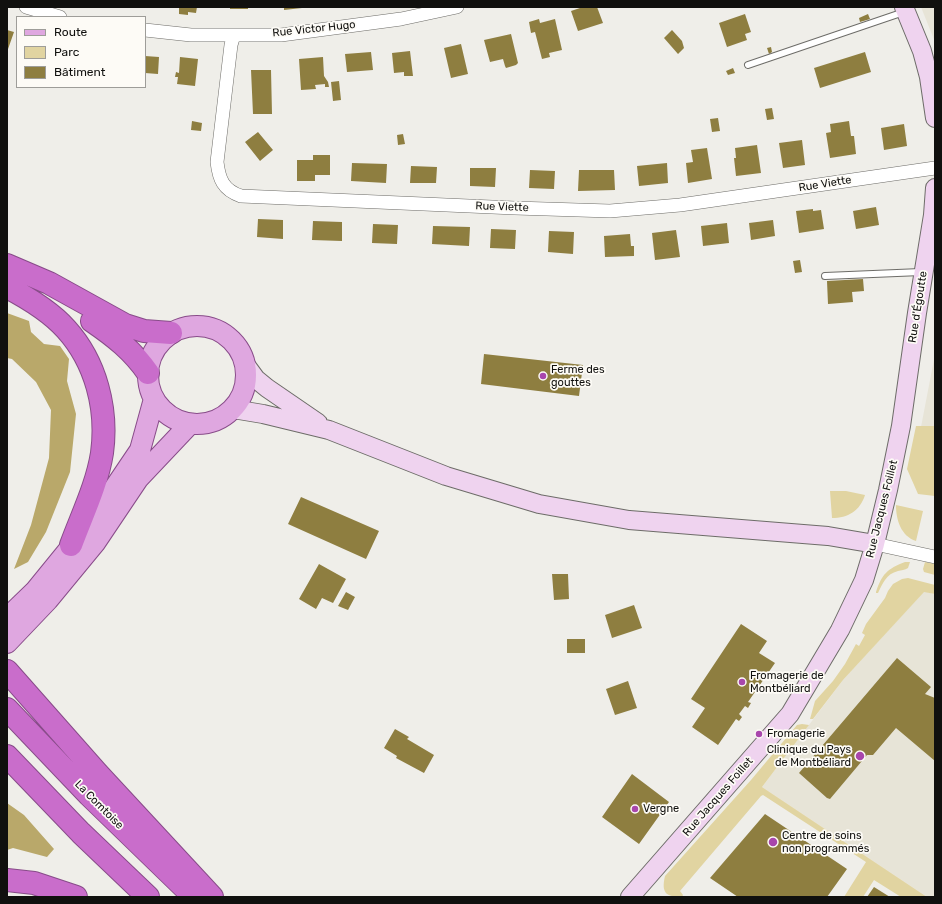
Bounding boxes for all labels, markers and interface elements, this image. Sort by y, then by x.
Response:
legend [16,16,146,88]
street label: Rue Victor Hugo [272,18,356,40]
text: Route [54,25,87,39]
text: Parc [54,45,79,59]
text: Bâtiment [54,65,105,79]
street label: Rue Viette [798,173,852,195]
street label: Rue Viette [475,199,529,215]
street label: Rue d'Égoutte [906,270,930,344]
place label: Ferme des gouttes [551,363,605,389]
marker: Ferme des gouttes [538,371,548,381]
street label: Rue Jacques Foillet [863,459,901,559]
place label: Fromagerie de Montbéliard [750,669,824,695]
marker: Fromagerie de Montbéliard [737,677,747,687]
place label: Fromagerie [767,727,825,741]
marker: Fromagerie [754,729,764,739]
place label: Clinique du Pays de Montbéliard [767,743,851,769]
marker: Clinique du Pays de Montbéliard [854,750,866,762]
street label: Rue Jacques Foillet [680,755,756,839]
street label: La Comtoise [72,778,126,832]
place label: Vergne [643,802,679,816]
marker: Vergne [630,804,640,814]
place label: Centre de soins non programmés [782,829,869,855]
marker: Centre de soins non programmés [767,836,779,848]

